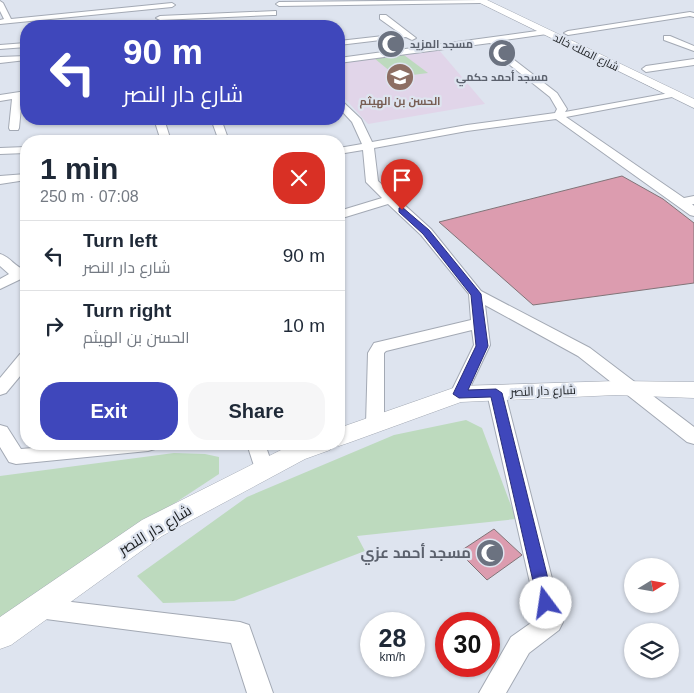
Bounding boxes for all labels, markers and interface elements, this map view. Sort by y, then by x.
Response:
mosque icon: مسجد المزيد [376,29,406,59]
street label: شارع الملك خالد [550,31,621,75]
text: 90 m [123,32,203,71]
place label: مسجد المزيد [410,38,473,51]
mosque icon: مسجد أحمد حكمي [487,38,517,68]
icon: left [40,40,105,105]
school or university icon: الحسن بن الهيثم [385,62,415,92]
place label: مسجد أحمد حكمي [456,70,548,87]
text: شارع دار النصر [123,82,243,107]
place label: الحسن بن الهيثم [359,95,441,109]
text: 1 min [40,152,118,185]
button: close [273,152,325,204]
pin [381,159,423,210]
icon: arrive [388,166,416,194]
text: 250 m · 07:08 [40,188,139,205]
text: Turn left [83,230,158,251]
icon: left [40,242,68,270]
text: 90 m [283,245,325,266]
text: شارع دار النصر [83,259,170,276]
text: Turn right [83,300,171,321]
icon: right [40,312,68,340]
text: 10 m [283,315,325,336]
text: الحسن بن الهيثم [83,329,190,346]
button: Exit [40,382,178,440]
button: Share [188,382,325,440]
street label: شارع دار النصر [509,383,576,400]
street label: شارع دار النصر [114,501,196,561]
mosque icon: مسجد أحمد عزي [475,538,505,568]
place label: مسجد أحمد عزي [361,543,471,565]
north arrow [624,558,679,612]
map controls [624,558,679,678]
position arrow [519,576,571,628]
speed limit sign: 30 [435,612,500,677]
button: layers [624,623,679,678]
text: 28 [379,624,406,652]
text: km/h [379,650,406,664]

